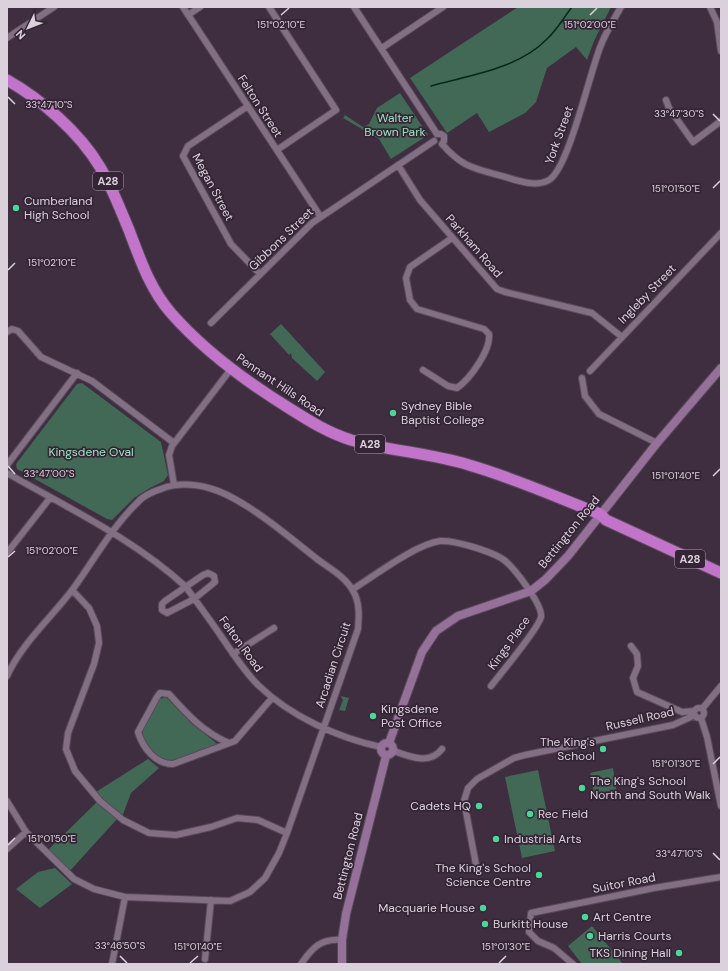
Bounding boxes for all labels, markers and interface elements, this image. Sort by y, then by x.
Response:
north arrow [8,8,48,48]
text: 151°02'10"E [257,18,306,31]
text: 151°02'00"E [564,18,616,31]
text: N [13,27,29,43]
street label: Felton Street [234,72,286,141]
text: 33°47'10"S [25,98,73,111]
street label: York Street [541,103,577,166]
text: 33°47'30"S [654,107,704,120]
park label: Walter Brown Park [364,110,426,140]
street label: Megan Street [189,150,238,224]
road number: A28 [93,172,123,190]
text: 151°01'50"E [652,182,701,195]
place label: Cumberland High School [24,193,93,223]
marker: Cumberland High School [11,203,21,213]
street label: Gibbons Street [245,204,317,274]
street label: Parkham Road [442,211,506,281]
text: 151°02'10"E [28,256,77,269]
street label: Ingleby Street [615,261,680,327]
street label: Pennant Hills Road [233,350,327,420]
place label: Sydney Bible Baptist College [401,398,485,428]
marker: Sydney Bible Baptist College [388,408,398,418]
road number: A28 [355,435,385,453]
park label: Kingsdene Oval [48,444,134,460]
text: 33°47'00"S [24,467,75,480]
text: 151°01'40"E [652,469,700,482]
street label: Bettington Road [535,492,603,572]
text: 151°02'00"E [26,544,78,557]
road number: A28 [675,550,705,568]
street label: Felton Road [215,613,267,675]
street label: Kings Place [484,613,534,673]
street label: Arcadian Circuit [312,620,355,710]
place label: Kingsdene Post Office [381,701,442,731]
street label: Russell Road [604,703,676,735]
marker: Kingsdene Post Office [368,711,378,721]
place label: The King's School [540,734,595,764]
marker: The King's School [598,744,608,754]
text: 151°01'30"E [652,757,701,770]
place label: The King's School North and South Walk [590,773,711,803]
marker: The King's School North and South Walk [577,783,587,793]
place label: Cadets HQ [410,798,471,814]
marker: Cadets HQ [474,801,484,811]
place label: Rec Field [538,806,588,822]
marker: Rec Field [525,809,535,819]
street label: Bettington Road [329,811,367,901]
place label: Industrial Arts [504,831,581,847]
text: 151°01'50"E [28,832,77,845]
marker: Industrial Arts [491,834,501,844]
text: 33°47'10"S [655,847,703,860]
place label: The King's School Science Centre [435,860,531,890]
street label: Suitor Road [591,869,657,897]
marker: The King's School Science Centre [534,870,544,880]
place label: Macquarie House [378,900,475,916]
marker: Macquarie House [478,903,488,913]
place label: Art Centre [593,909,652,925]
marker: Art Centre [580,912,590,922]
place label: Burkitt House [493,916,568,932]
marker: Burkitt House [480,919,490,929]
place label: Harris Courts [598,928,671,944]
marker: Harris Courts [585,931,595,941]
text: 33°46'50"S [95,939,145,952]
text: 151°01'40"E [174,940,222,953]
text: 151°01'30"E [482,940,531,953]
place label: TKS Dining Hall [589,945,671,961]
marker: TKS Dining Hall [674,948,684,958]

